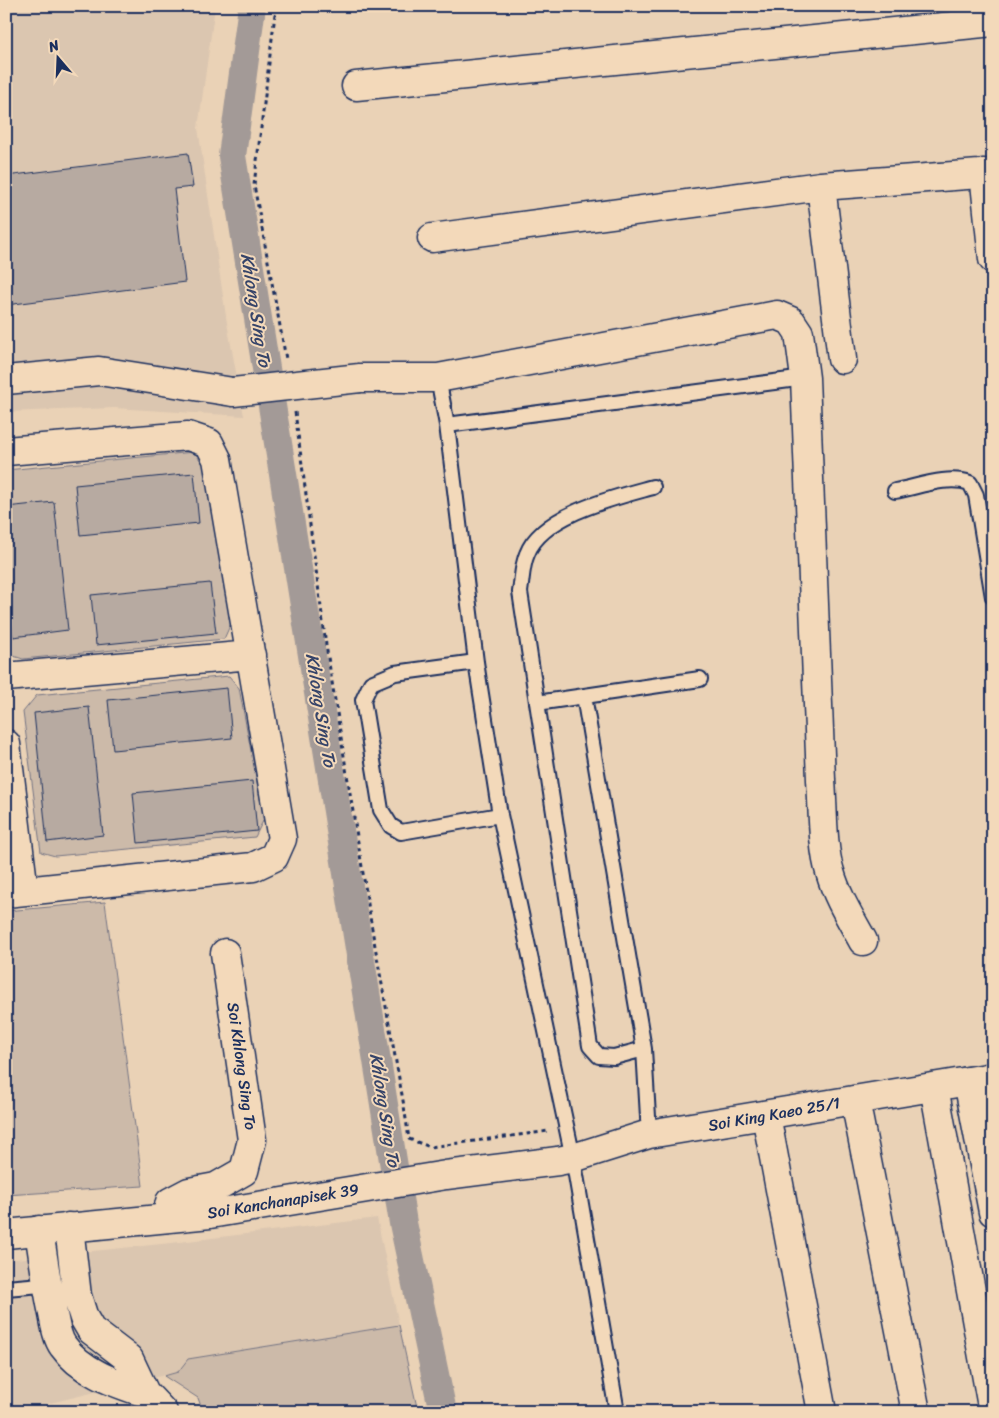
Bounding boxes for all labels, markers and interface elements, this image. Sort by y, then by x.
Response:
north arrow [32,32,82,82]
text: N [44,33,63,60]
water label: Khlong Sing To [231,251,281,370]
water label: Khlong Sing To [296,651,346,770]
street label: Soi Khlong Sing To [219,1000,265,1132]
water label: Khlong Sing To [360,1051,410,1170]
street label: Soi King Kaeo 25/1 [706,1088,842,1140]
street label: Soi Kanchanapisek 39 [205,1175,361,1227]

